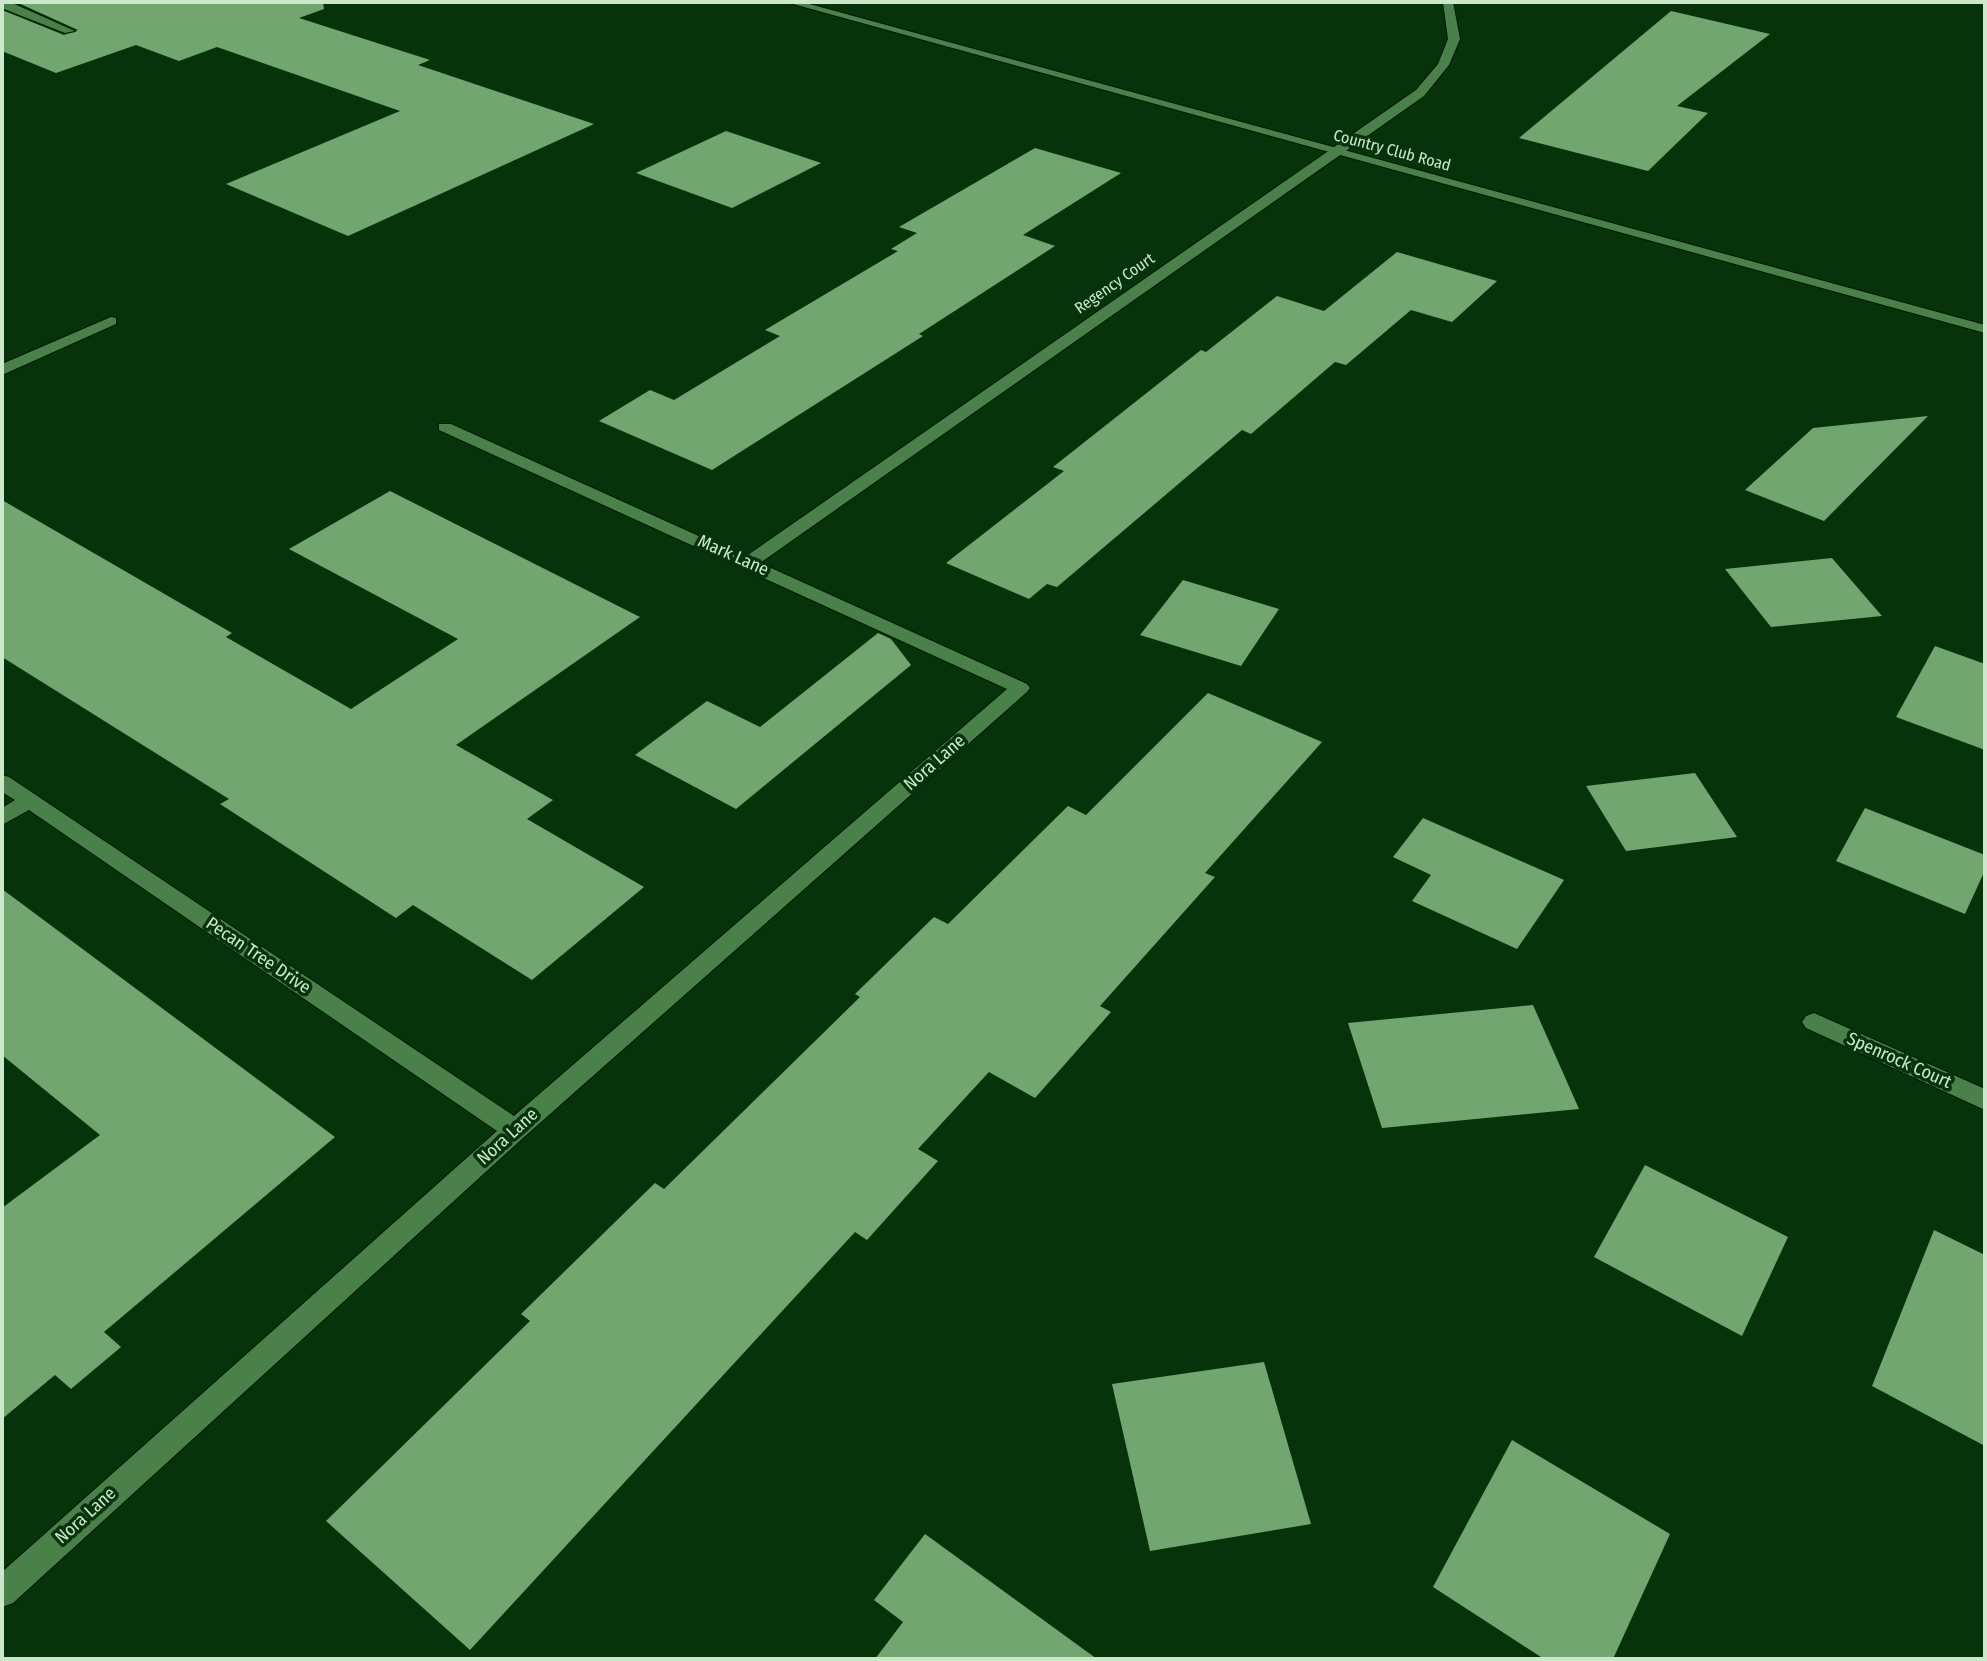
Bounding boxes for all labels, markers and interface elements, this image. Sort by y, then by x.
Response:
street label: Country Club Road [1331,126,1453,176]
street label: Regency Court [1071,249,1159,319]
street label: Mark Lane [694,531,772,581]
street label: Nora Lane [900,731,970,795]
street label: Pecan Tree Drive [202,913,314,999]
street label: Spenrock Court [1843,1028,1955,1094]
street label: Nora Lane [473,1104,543,1170]
street label: Nora Lane [51,1483,121,1549]

